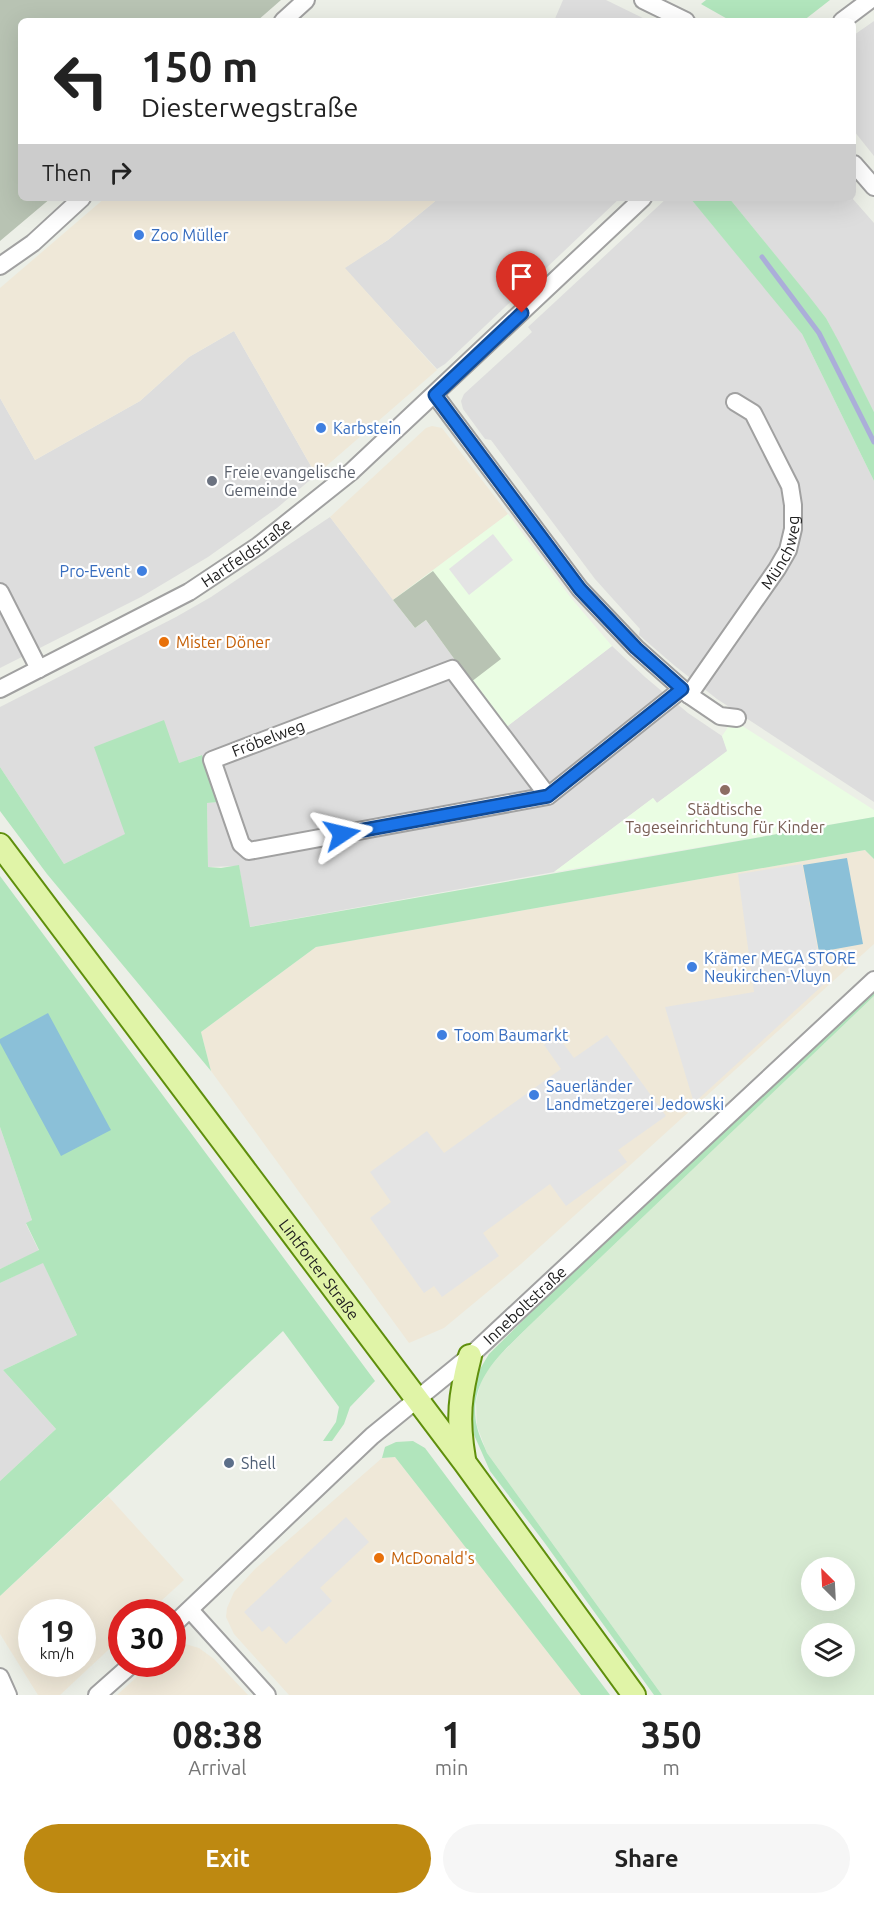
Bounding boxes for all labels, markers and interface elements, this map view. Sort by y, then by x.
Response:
icon: left [42,42,120,120]
text: 150 m [141,43,258,90]
text: Diesterwegstraße [141,92,358,122]
icon: right [104,156,137,189]
text: Then [42,160,92,185]
place label: Zoo Müller [151,226,229,244]
marker: Zoo Müller [132,228,146,242]
pin [496,251,547,313]
icon: arrive [505,260,538,293]
place label: Karbstein [333,419,401,437]
marker: Karbstein [314,421,328,435]
place label: Freie evangelische Gemeinde [224,463,356,499]
marker: Freie evangelische Gemeinde [205,474,219,488]
street label: Hartfeldstraße [198,514,295,590]
street label: Münchweg [757,516,803,592]
place label: Pro-Event [60,562,131,580]
marker: Pro-Event [135,564,149,578]
place label: Mister Döner [176,633,270,651]
marker: Mister Döner [157,635,171,649]
street label: Fröbelweg [229,716,307,760]
marker: Städtische Tageseinrichtung für Kinder [718,783,732,797]
place label: Städtische Tageseinrichtung für Kinder [625,800,825,836]
position arrow [310,802,374,866]
place label: Krämer MEGA STORE Neukirchen-Vluyn [704,949,856,985]
marker: Krämer MEGA STORE Neukirchen-Vluyn [685,960,699,974]
place label: Toom Baumarkt [454,1026,569,1044]
marker: Toom Baumarkt [435,1028,449,1042]
place label: Sauerländer Landmetzgerei Jedowski [546,1077,724,1113]
marker: Sauerländer Landmetzgerei Jedowski [527,1088,541,1102]
street label: Lintforter Straße [276,1215,363,1323]
street label: Inneboltstraße [480,1262,570,1348]
place label: Shell [241,1454,276,1472]
marker: Shell [222,1456,236,1470]
place label: McDonald's [391,1549,475,1567]
marker: McDonald's [372,1551,386,1565]
north arrow [801,1557,855,1611]
map controls [801,1557,855,1677]
speed limit sign: 30 [108,1599,186,1677]
text: 19 [40,1614,74,1648]
button: layers [801,1623,855,1677]
text: km/h [40,1645,74,1662]
text: 08:38 [172,1714,262,1755]
text: 1 [441,1714,462,1755]
text: 350 [641,1714,702,1755]
text: Arrival [188,1756,247,1779]
text: min [435,1756,468,1779]
text: m [663,1756,680,1779]
button: Exit [24,1824,431,1893]
button: Share [443,1824,850,1893]

